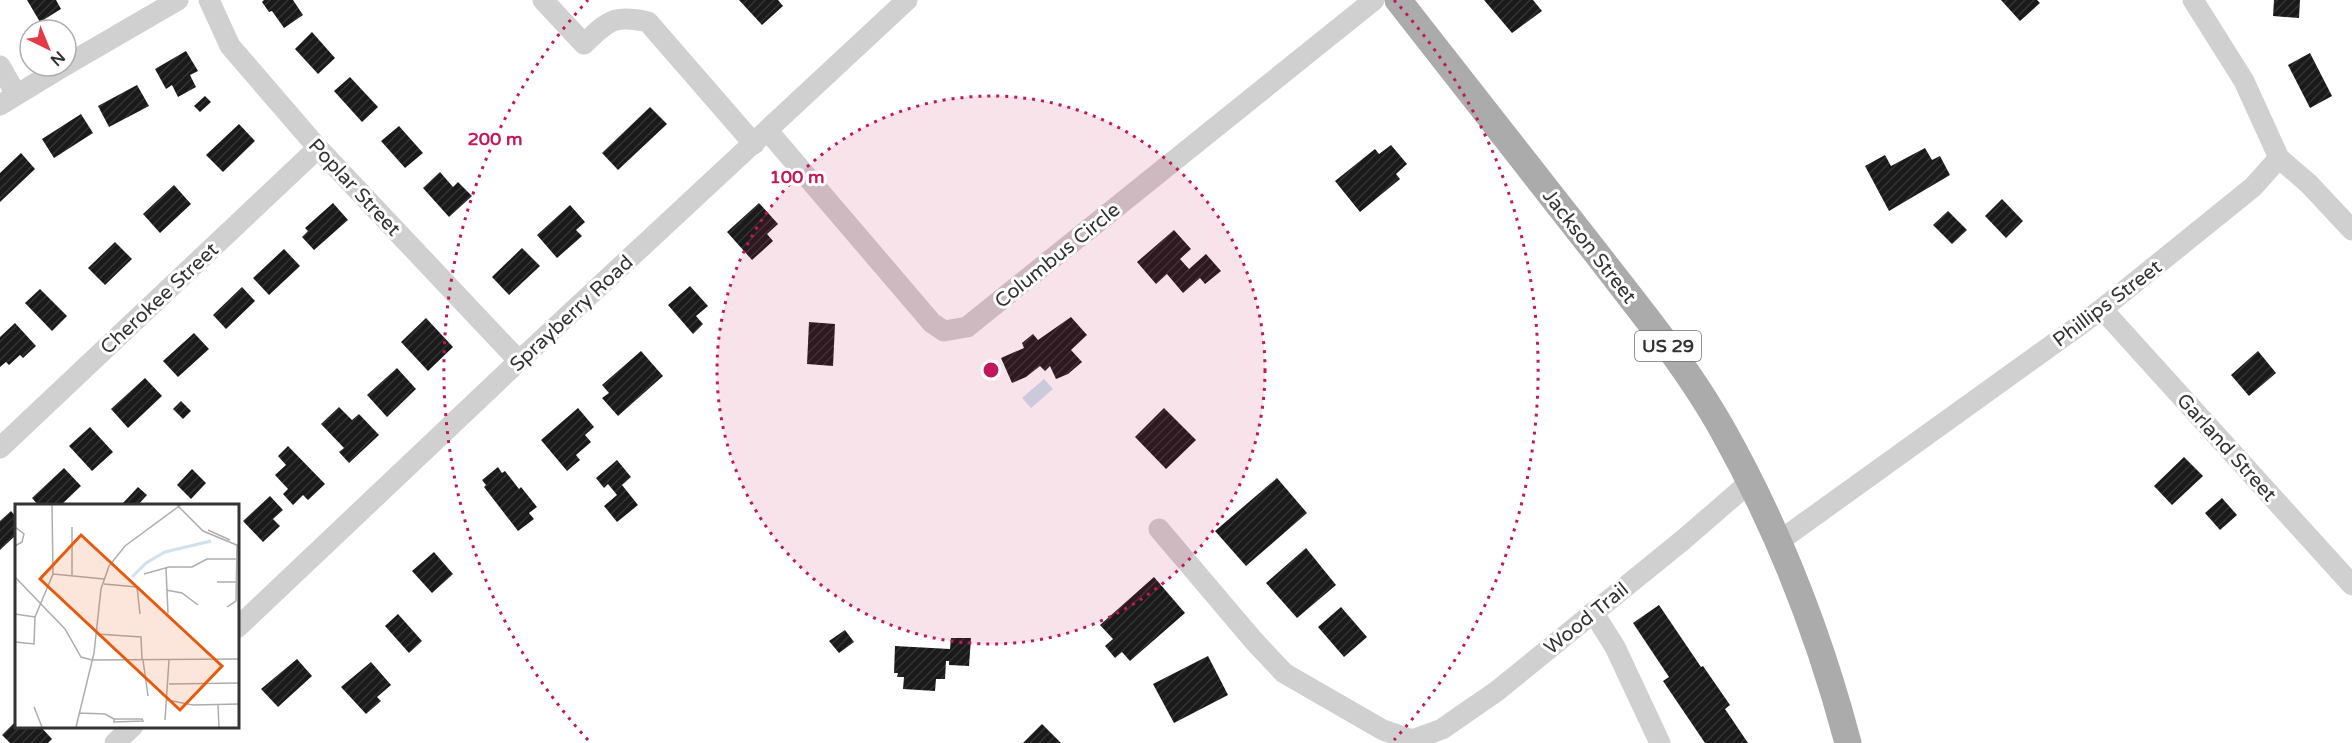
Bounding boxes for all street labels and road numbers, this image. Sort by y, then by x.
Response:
street label: Poplar Street [303,134,406,242]
street label: Jackson Street [1537,185,1641,309]
street label: Columbus Circle [990,198,1125,314]
street label: Cherokee Street [96,238,224,360]
street label: Sprayberry Road [505,250,638,377]
street label: Phillips Street [2048,255,2167,353]
road number: US 29 [1635,331,1701,361]
street label: Garland Street [2171,389,2281,507]
street label: Wood Trail [1540,578,1634,660]

